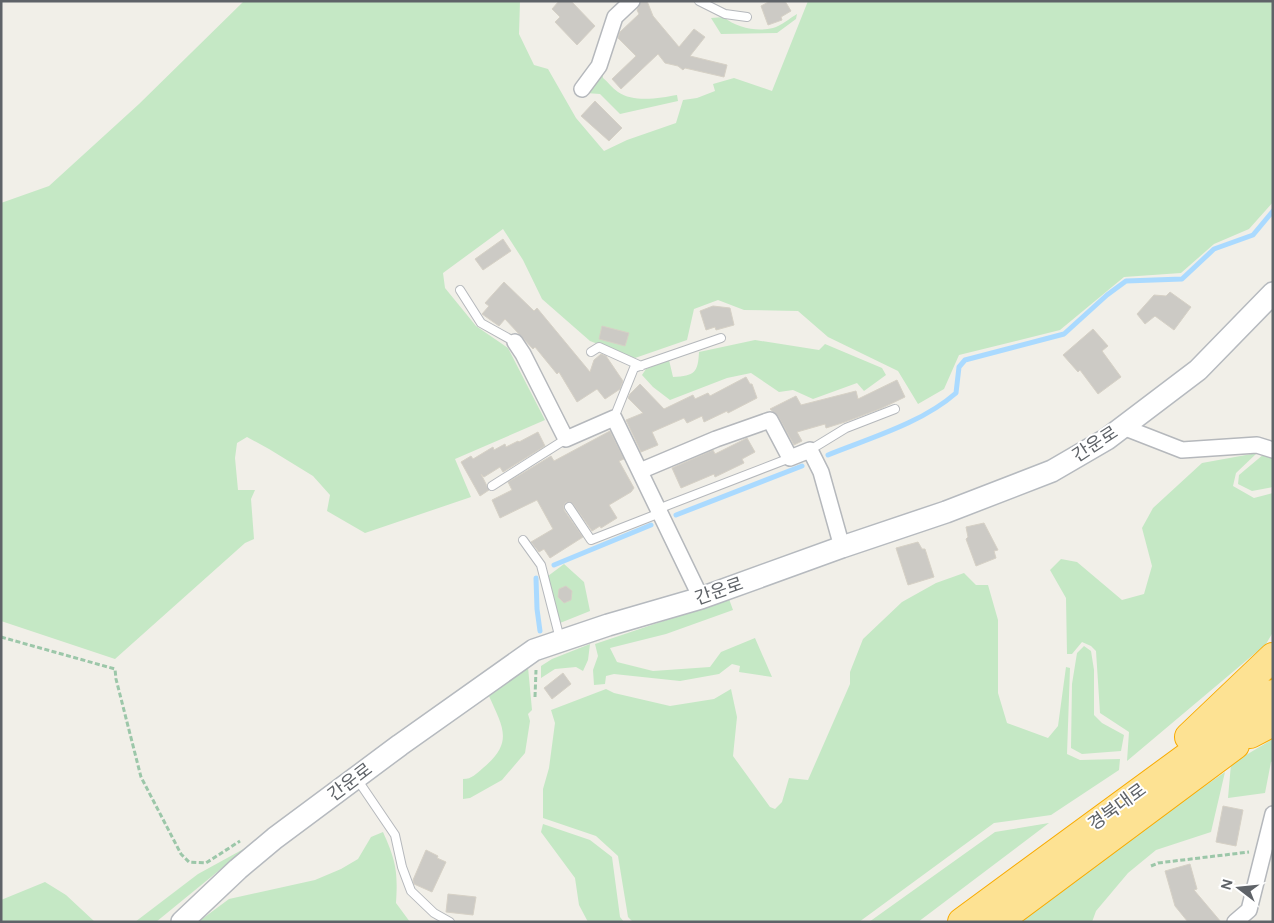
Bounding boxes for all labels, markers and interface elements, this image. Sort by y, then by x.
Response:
street label: 간운로 [1068,420,1122,468]
street label: 간운로 [692,572,746,610]
street label: 간운로 [323,757,377,807]
street label: 경북대로 [1083,778,1151,836]
north arrow [1214,863,1264,913]
text: N [1216,877,1237,892]

